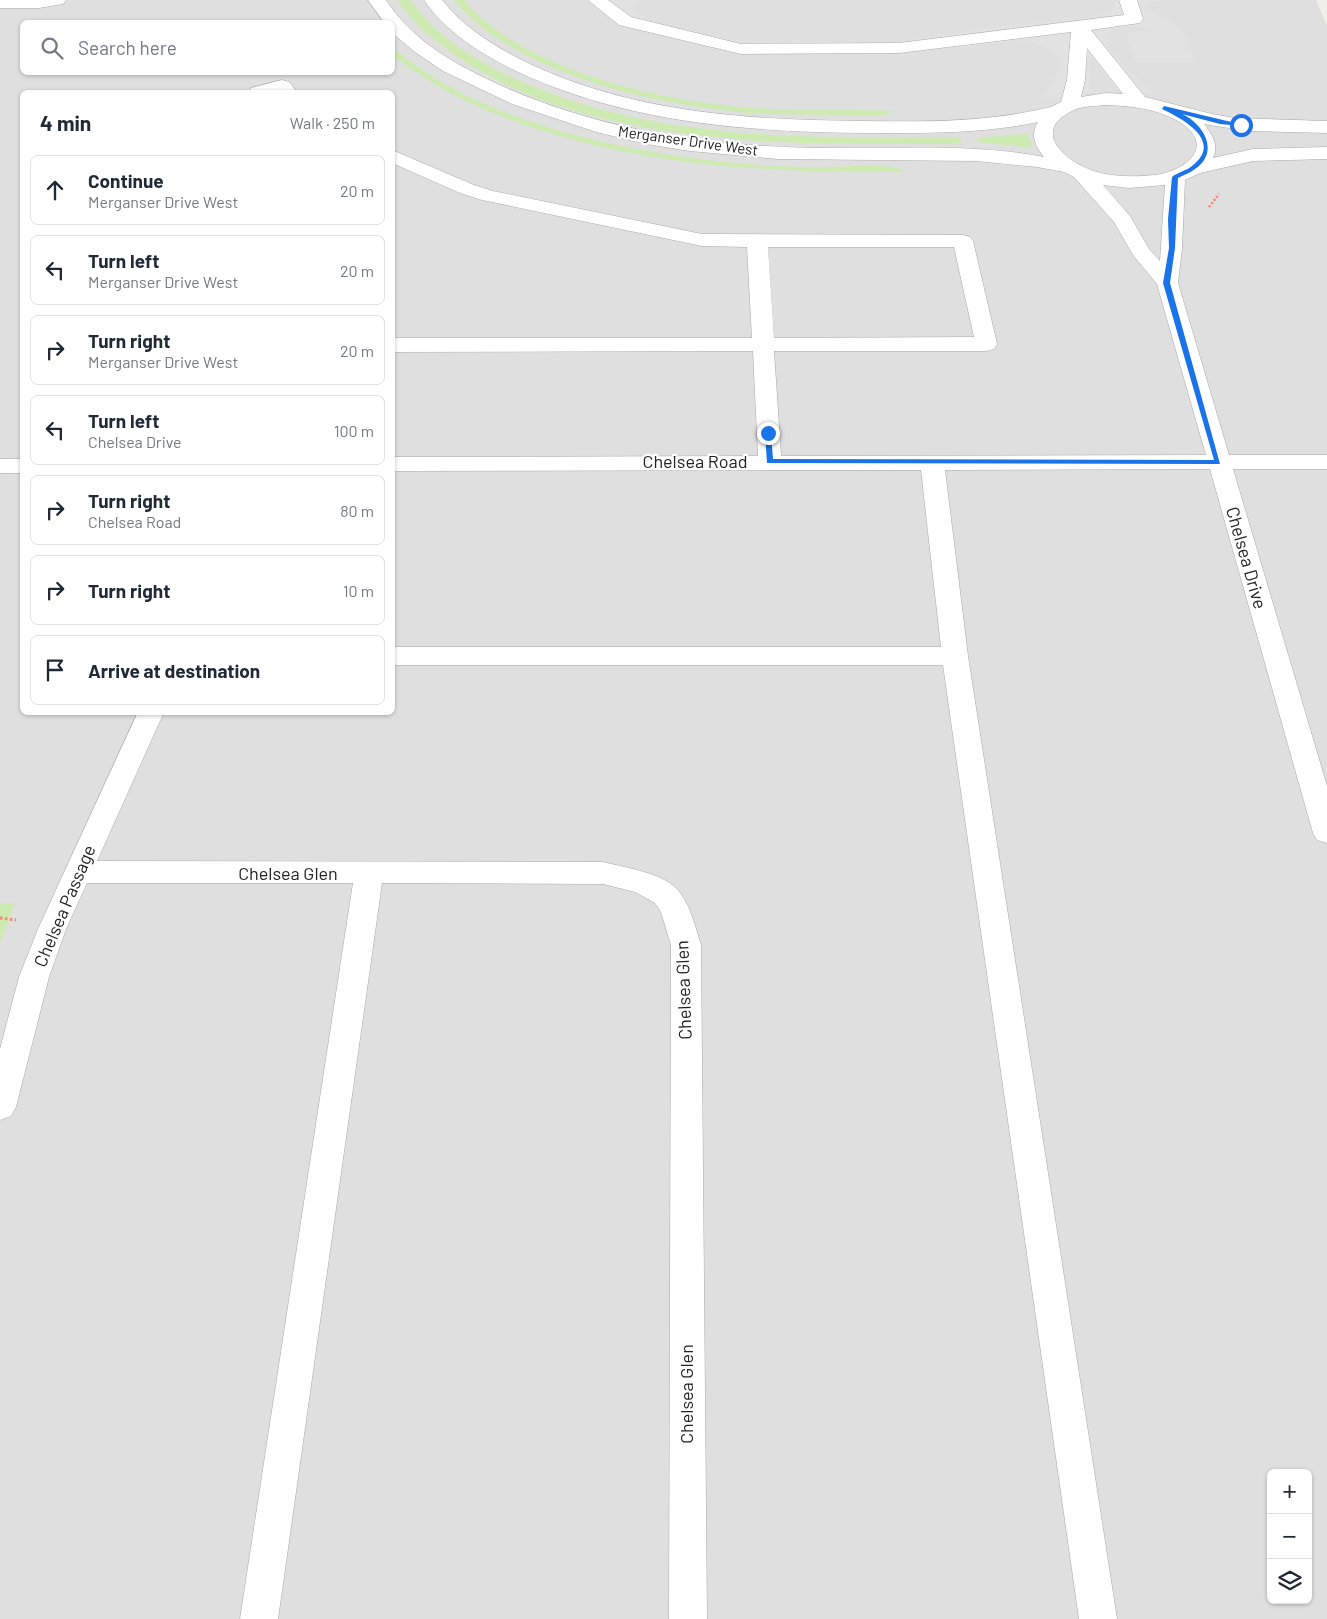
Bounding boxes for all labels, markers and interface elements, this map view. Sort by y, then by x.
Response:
search box [20,20,395,75]
icon: search [38,34,66,62]
text: Search here [78,36,177,59]
text: 4 min [40,110,91,135]
text: Walk · 250 m [290,113,375,132]
route start [1230,114,1253,137]
street label: Merganser Drive West [617,121,759,159]
text: Continue [88,169,164,192]
icon: ahead [41,176,69,204]
text: 20 m [340,181,374,200]
text: Merganser Drive West [88,192,238,211]
text: Turn left [88,249,159,272]
icon: left [41,256,69,284]
text: 20 m [340,261,374,280]
text: Merganser Drive West [88,272,238,291]
text: Turn right [88,329,170,352]
icon: right [41,336,69,364]
text: 20 m [340,341,374,360]
text: Merganser Drive West [88,352,238,371]
text: Turn left [88,409,159,432]
icon: left [41,416,69,444]
text: 100 m [334,421,374,440]
route end [757,422,780,445]
text: Chelsea Drive [88,432,182,451]
street label: Chelsea Road [643,450,748,472]
text: Turn right [88,489,170,512]
icon: right [41,496,69,524]
text: 80 m [340,501,374,520]
street label: Chelsea Drive [1222,504,1272,611]
text: Chelsea Road [88,512,181,531]
icon: right [41,576,69,604]
text: Turn right [88,579,170,602]
text: 10 m [343,581,374,600]
icon: arrive [41,656,69,684]
text: Arrive at destination [88,659,260,682]
street label: Chelsea Passage [28,841,100,970]
street label: Chelsea Glen [238,862,338,884]
street label: Chelsea Glen [670,940,696,1040]
street label: Chelsea Glen [675,1344,697,1444]
map controls [1267,1469,1312,1604]
button: + [1267,1469,1312,1514]
button: − [1267,1514,1312,1559]
button: layers [1267,1559,1312,1604]

